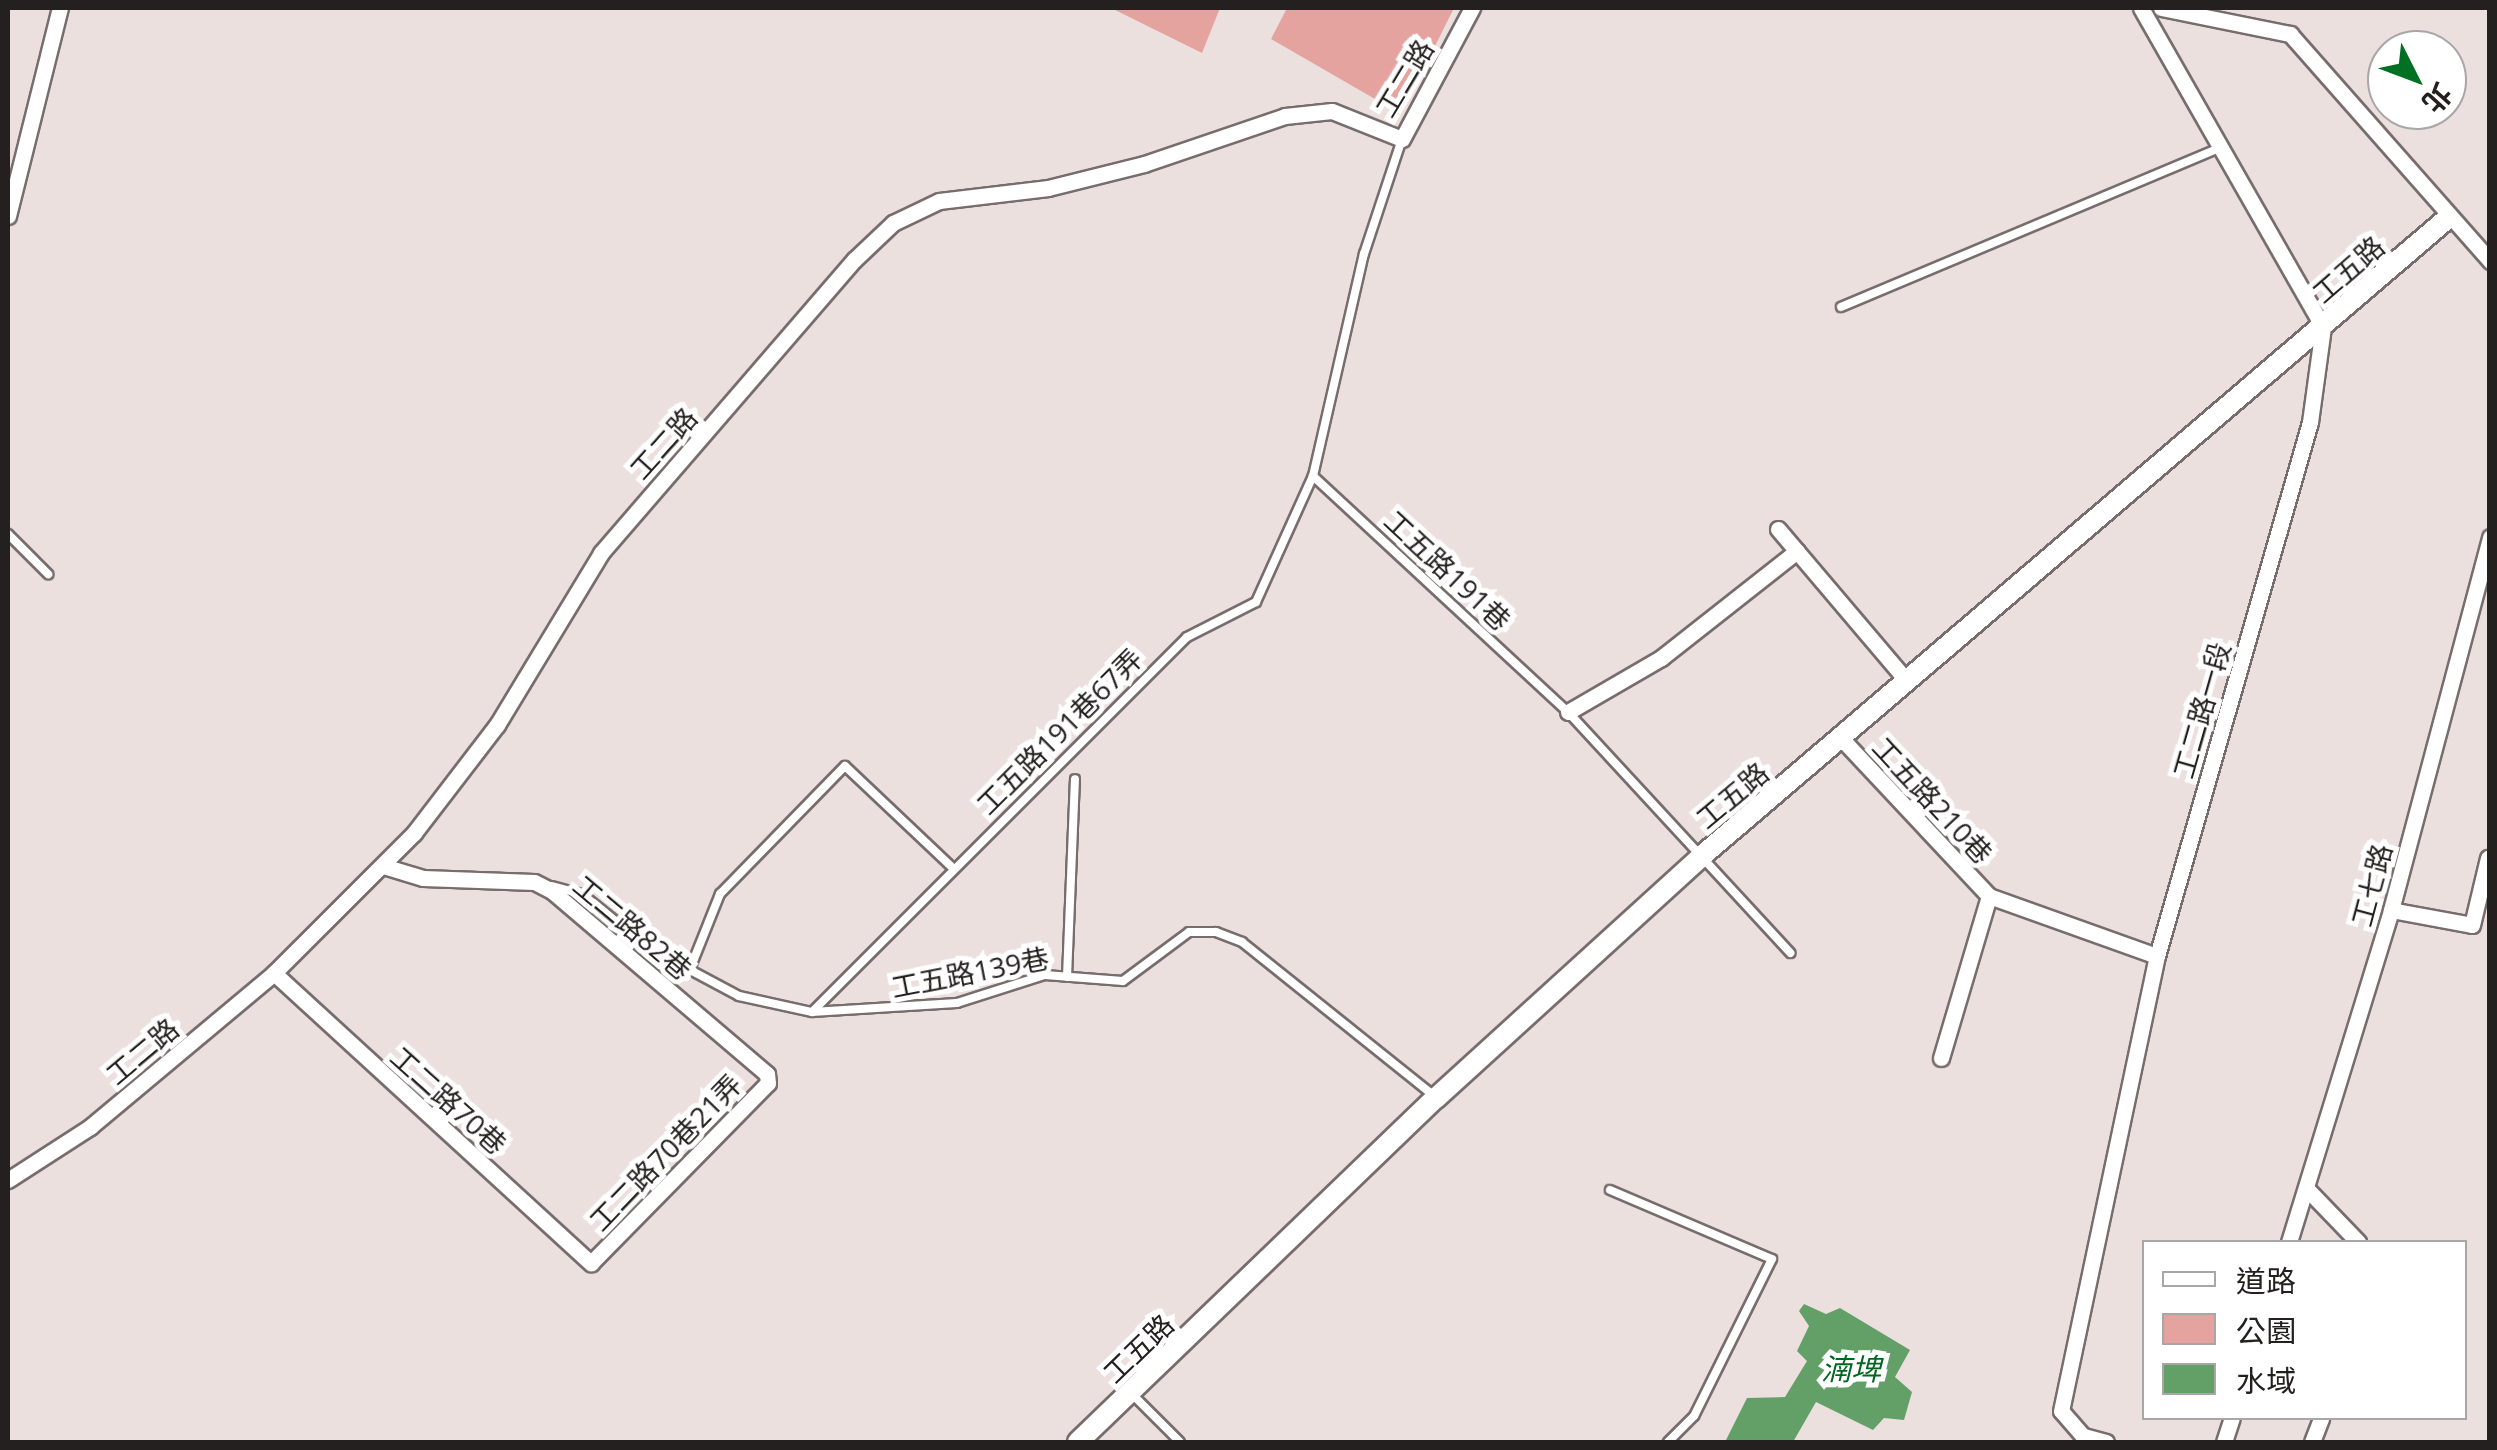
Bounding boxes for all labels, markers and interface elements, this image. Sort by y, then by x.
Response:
north arrow [2367,30,2467,130]
street label: 工二路 [1368,33,1440,123]
text: 北 [2414,76,2461,122]
street label: 工五路 [2305,229,2391,309]
street label: 工二路 [622,401,704,485]
street label: 工五路191巷 [1378,503,1518,637]
street label: 工二路一段 [2166,638,2236,782]
street label: 工五路191巷67弄 [969,641,1149,821]
street label: 工五路210巷 [1866,730,2000,870]
street label: 工五路 [1689,755,1775,835]
street label: 工七路 [2344,840,2398,930]
street label: 工二路82巷 [567,868,699,986]
street label: 工五路139巷 [888,940,1052,1004]
street label: 工二路 [99,1011,185,1091]
street label: 工二路70巷 [384,1039,514,1161]
street label: 工二路70巷21弄 [582,1067,748,1237]
legend [2142,1240,2467,1420]
text: 道路 [2236,1260,2296,1301]
street label: 工五路 [1096,1307,1180,1389]
text: 公園 [2236,1310,2296,1351]
water label: 湳埤 [1821,1351,1881,1387]
text: 水域 [2236,1360,2296,1401]

